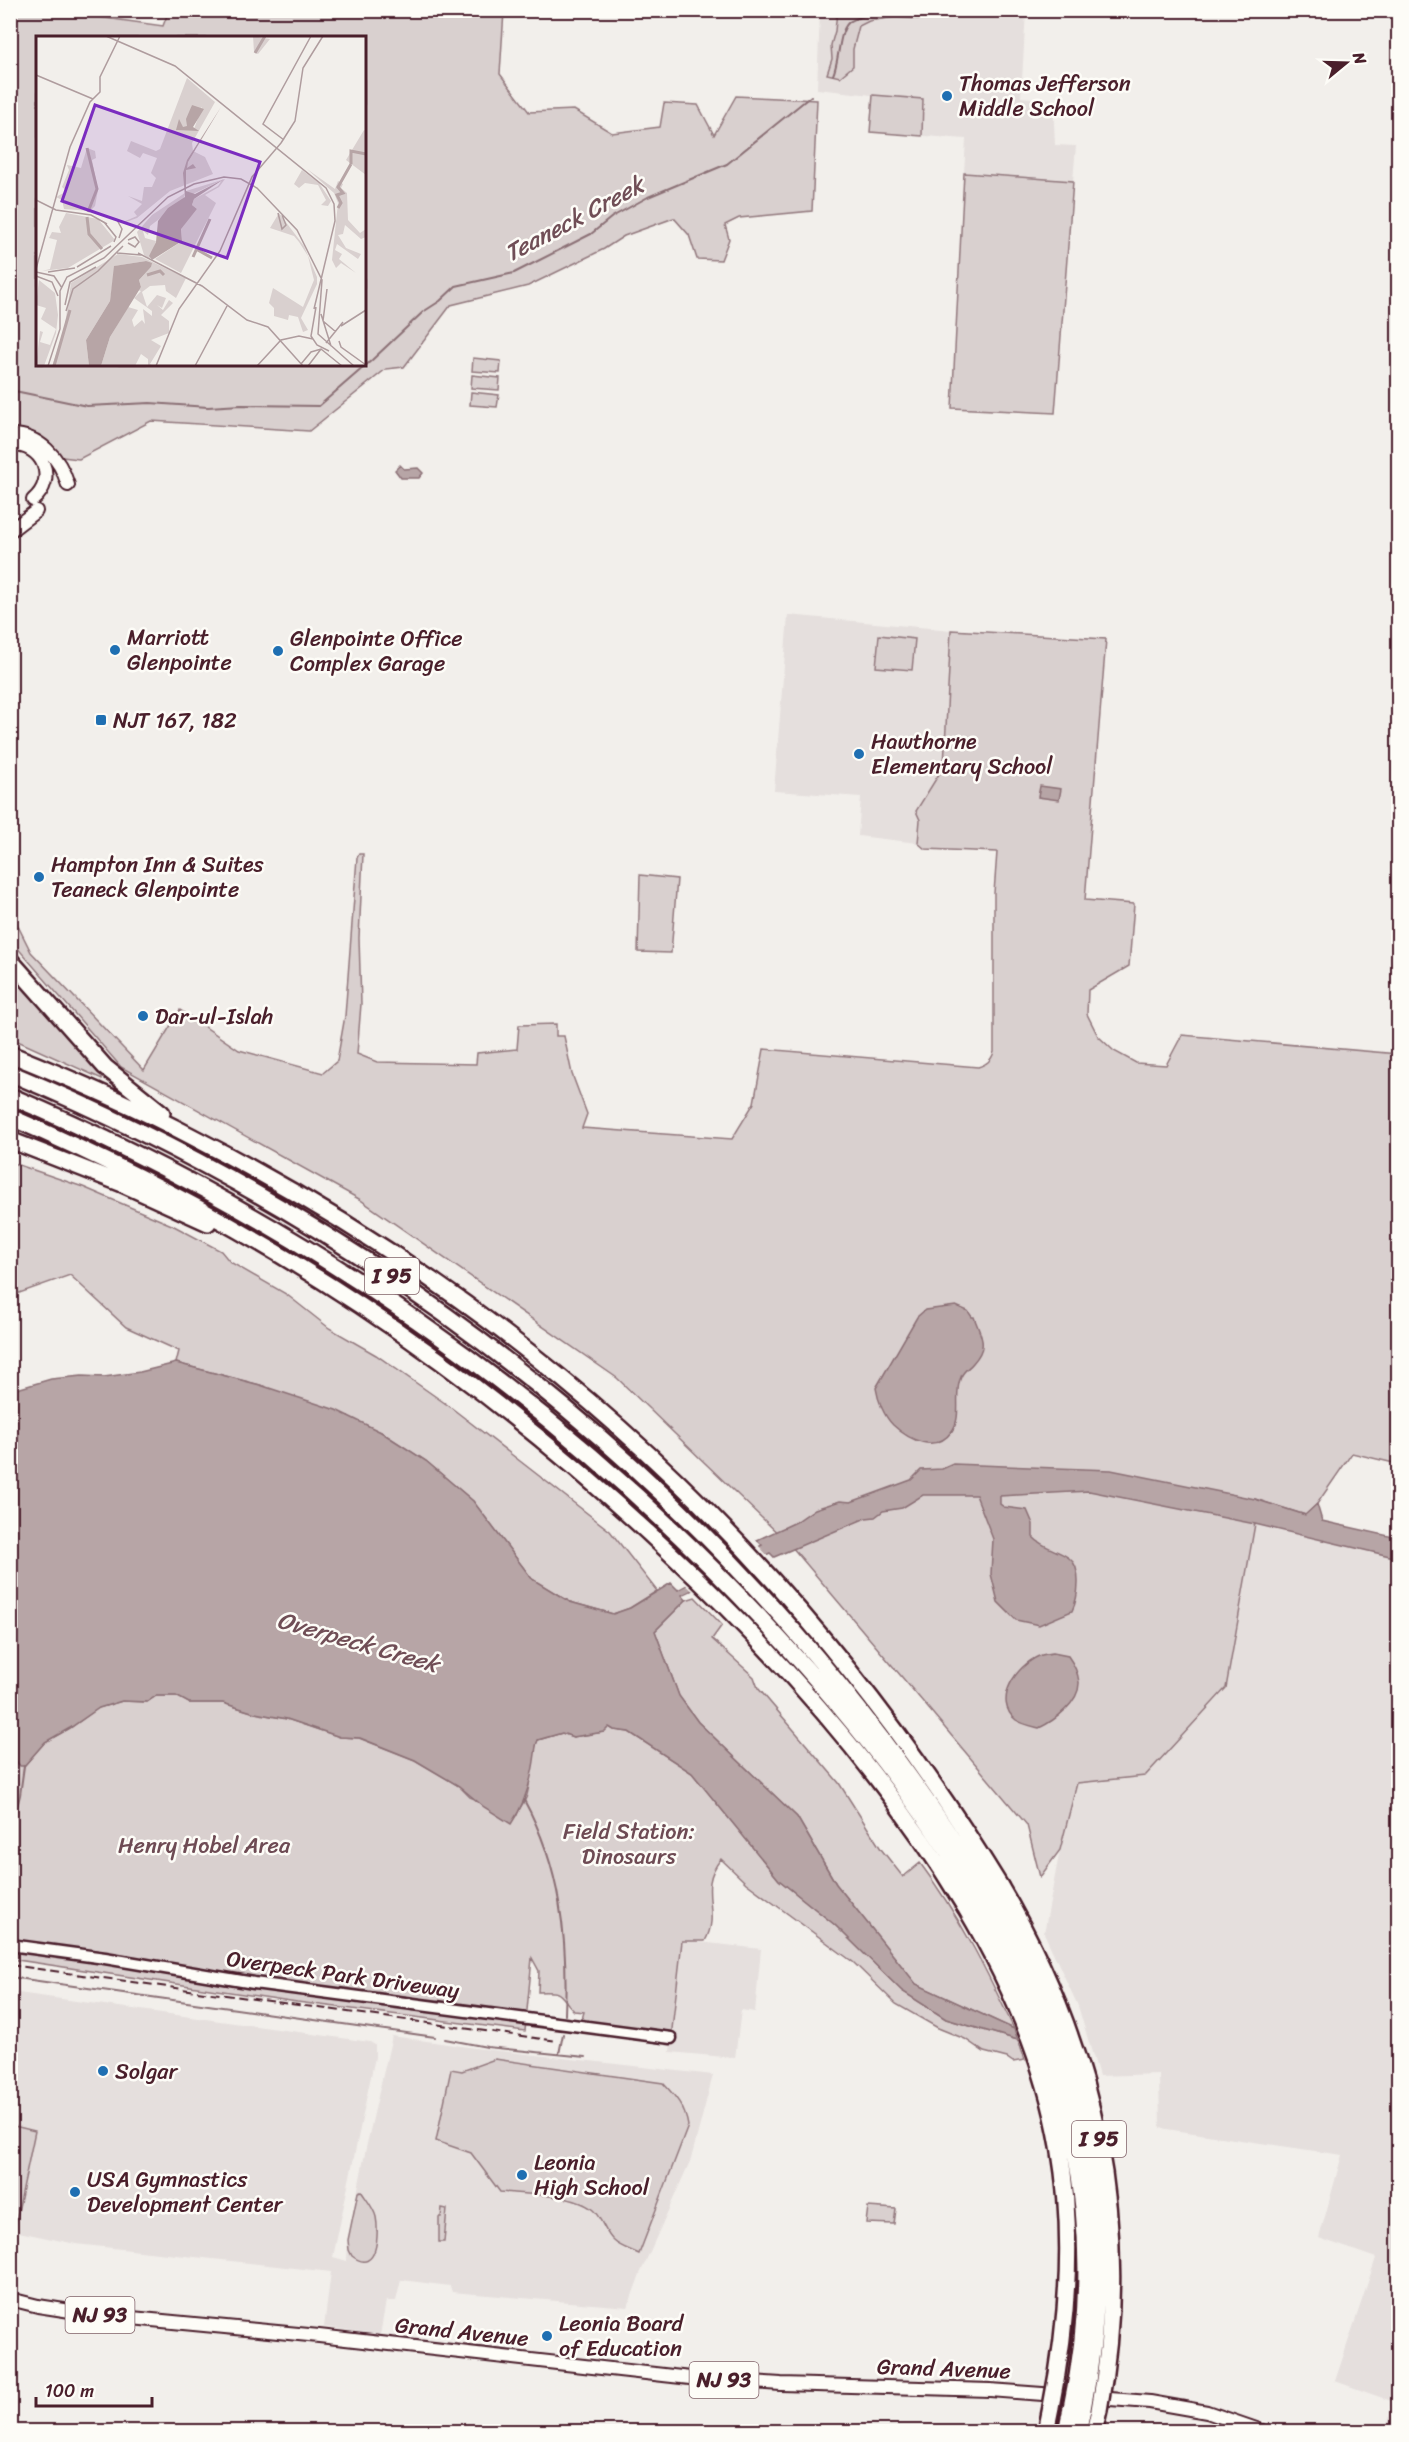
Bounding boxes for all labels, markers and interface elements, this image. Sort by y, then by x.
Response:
north arrow [1316,33,1376,93]
inset map [36,36,366,366]
text: N [1344,47,1376,69]
place label: Thomas Jefferson Middle School [959,64,1131,128]
marker: Thomas Jefferson Middle School [940,89,954,103]
water label: Teaneck Creek [496,163,654,274]
place label: Marriott Glenpointe [127,618,232,682]
place label: Glenpointe Office Complex Garage [290,619,463,683]
marker: Marriott Glenpointe [108,643,122,657]
marker: Glenpointe Office Complex Garage [271,644,285,658]
place label: NJT 167, 182 [113,701,237,740]
marker: NJT 167, 182 [94,713,108,727]
place label: Hawthorne Elementary School [871,722,1053,786]
marker: Hawthorne Elementary School [852,747,866,761]
place label: Hampton Inn & Suites Teaneck Glenpointe [51,845,265,909]
marker: Hampton Inn & Suites Teaneck Glenpointe [32,870,46,884]
place label: Dar-ul-Islah [155,997,273,1036]
marker: Dar-ul-Islah [136,1009,150,1023]
road number: I 95 [365,1258,419,1294]
water label: Overpeck Creek [272,1599,447,1686]
park label: Field Station: Dinosaurs [563,1812,695,1876]
park label: Henry Hobel Area [118,1826,291,1865]
street label: Overpeck Park Driveway [224,1939,462,2010]
place label: Solgar [115,2052,178,2091]
marker: Solgar [96,2064,110,2078]
road number: I 95 [1072,2121,1126,2157]
place label: Leonia High School [534,2143,650,2207]
place label: USA Gymnastics Development Center [87,2160,284,2224]
marker: Leonia High School [515,2168,529,2182]
marker: USA Gymnastics Development Center [68,2185,82,2199]
road number: NJ 93 [66,2297,134,2333]
place label: Leonia Board of Education [559,2304,684,2368]
street label: Grand Avenue [393,2305,531,2358]
marker: Leonia Board of Education [540,2329,554,2343]
street label: Grand Avenue [876,2347,1012,2390]
road number: NJ 93 [690,2362,758,2398]
scale bar [36,2370,152,2408]
text: 100 m [45,2375,94,2407]

